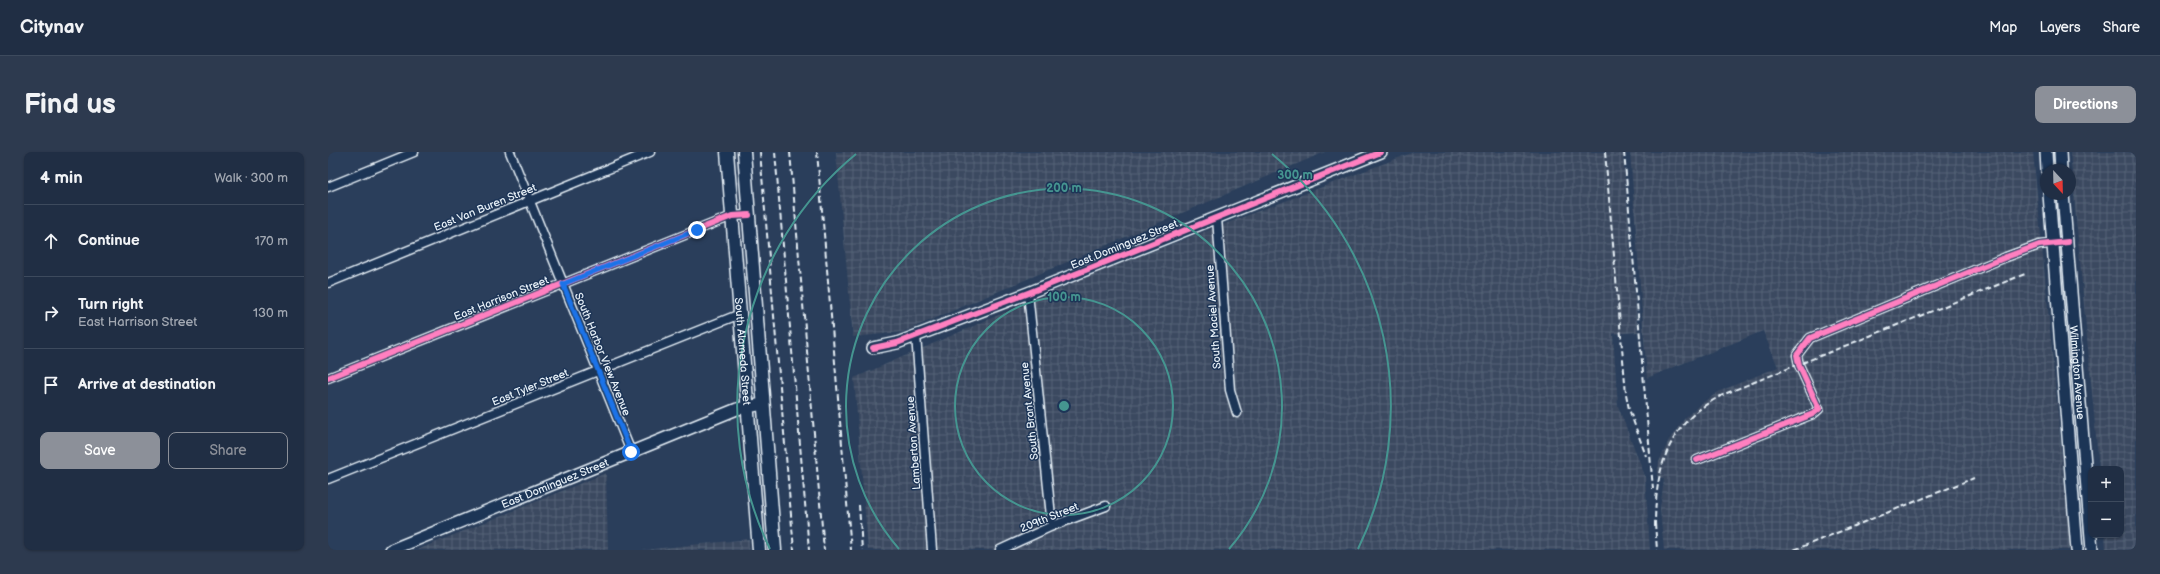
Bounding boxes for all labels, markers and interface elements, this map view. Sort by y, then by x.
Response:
text: Citynav [20,16,84,39]
text: Map [1989,19,2017,36]
text: Layers [2039,19,2081,36]
text: Share [2103,19,2140,36]
button: Directions [2035,86,2136,123]
text: Find us [24,88,116,121]
north arrow [2040,164,2076,200]
text: 4 min [40,168,83,188]
text: 300 m [1277,168,1313,183]
text: Walk · 300 m [214,170,288,186]
street label: East Van Buren Street [432,181,539,234]
text: 200 m [1046,181,1082,196]
street label: East Dominguez Street [1069,217,1180,272]
route end [688,221,706,239]
icon: ahead [40,230,62,252]
text: Continue [78,231,140,250]
text: 170 m [255,233,288,249]
street label: South Maciel Avenue [1203,264,1224,369]
street label: East Harrison Street [452,273,551,323]
text: 100 m [1047,290,1081,305]
street label: South Harbor View Avenue [572,291,633,418]
text: Turn right [78,295,143,314]
street label: South Alameda Street [732,297,753,406]
icon: right [40,302,62,324]
text: 130 m [253,305,288,321]
text: East Harrison Street [78,314,197,330]
street label: Wilmington Avenue [2067,325,2087,420]
street label: South Brant Avenue [1018,361,1041,461]
street label: East Tyler Street [490,366,571,409]
icon: arrive [40,374,62,396]
text: Arrive at destination [78,375,216,394]
street label: Lamberton Avenue [904,395,923,490]
centre of rings [1057,399,1071,413]
button: Save [40,432,160,469]
button: Share [168,432,288,469]
route start [622,443,640,461]
street label: East Dominguez Street [500,456,611,511]
map controls [2088,466,2124,538]
button: + [2088,466,2124,502]
street label: 209th Street [1018,500,1081,535]
button: − [2088,502,2124,538]

